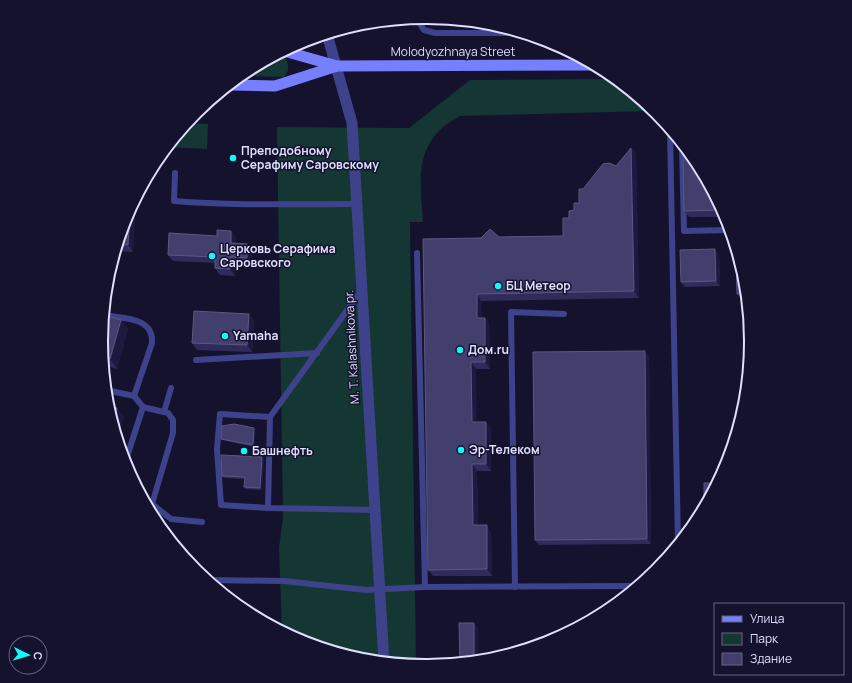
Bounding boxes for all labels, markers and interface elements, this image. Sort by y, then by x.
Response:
street label: Molodyozhnaya Street [391,43,515,60]
place label: Преподобному Серафиму Саровскому [241,142,379,173]
marker: Преподобному Серафиму Саровскому [228,153,238,163]
place label: Церковь Серафима Саровского [220,240,336,271]
marker: Церковь Серафима Саровского [207,251,217,261]
place label: БЦ Метеор [506,277,571,294]
marker: БЦ Метеор [493,281,503,291]
street label: M. T. Kalashnikova pr. [340,289,363,405]
place label: Yamaha [233,327,278,344]
marker: Yamaha [220,331,230,341]
place label: Дом.ru [468,341,509,358]
marker: Дом.ru [455,345,465,355]
place label: Эр-Телеком [469,441,540,458]
place label: Башнефть [252,442,313,459]
marker: Эр-Телеком [456,445,466,455]
marker: Башнефть [239,446,249,456]
legend [714,603,844,675]
text: Улица [750,610,784,627]
text: Парк [750,630,779,647]
north arrow [8,635,48,675]
text: Здание [750,650,792,667]
text: С [31,651,46,661]

